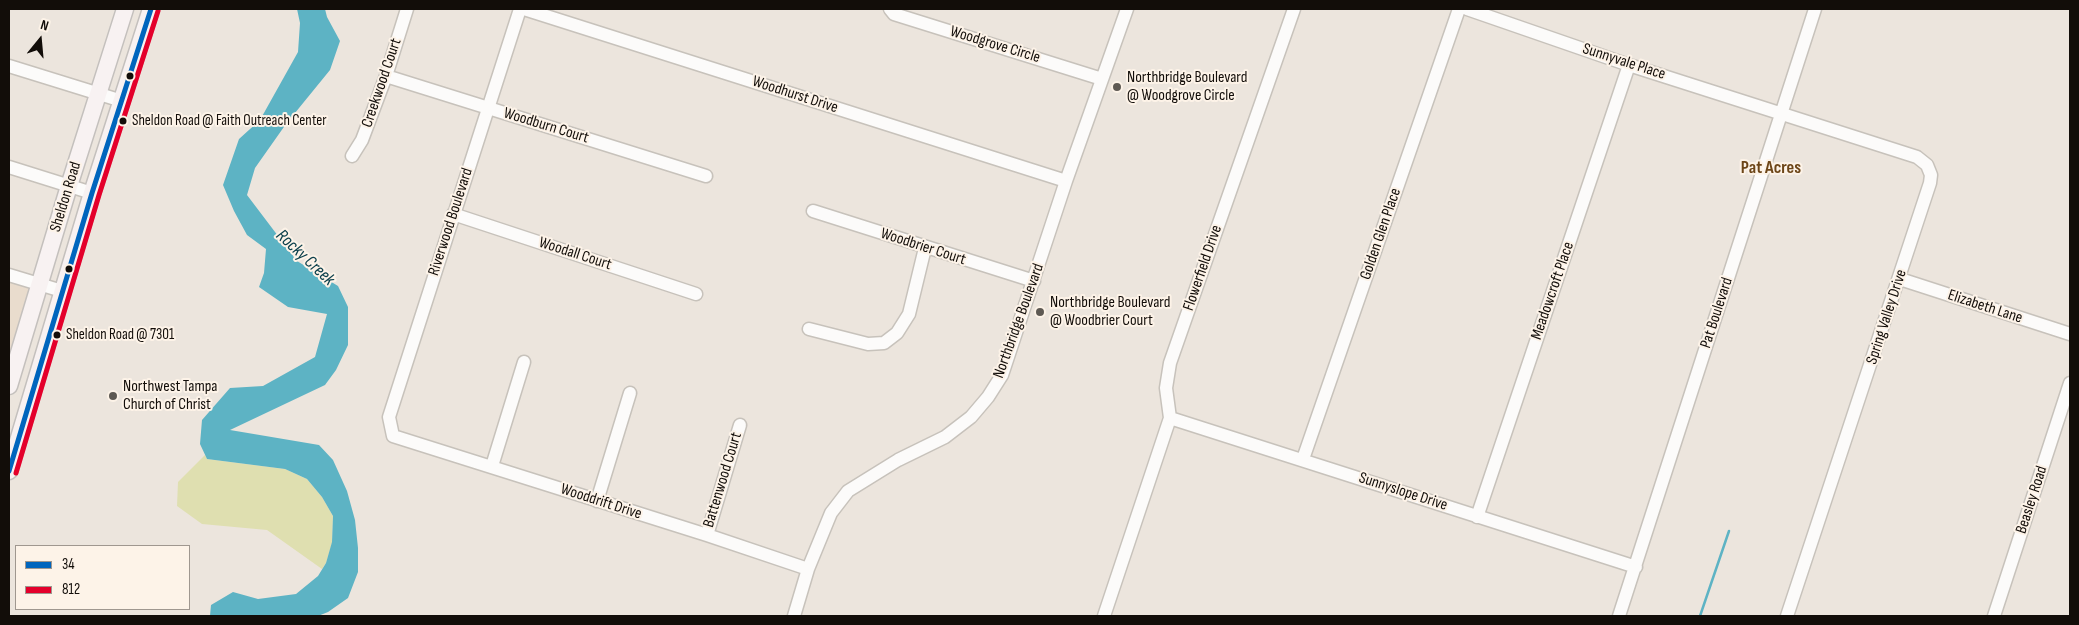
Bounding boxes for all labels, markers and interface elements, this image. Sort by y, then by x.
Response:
north arrow [15,15,65,65]
text: N [38,16,51,34]
street label: Woodgrove Circle [948,22,1042,68]
street label: Creekwood Court [358,36,406,130]
street label: Sunnyvale Place [1580,40,1668,84]
place label: Northbridge Boulevard @ Woodgrove Circle [1127,68,1247,106]
unlabelled marker [125,71,135,81]
street label: Woodhurst Drive [750,72,840,118]
marker: Northbridge Boulevard @ Woodgrove Circle [1111,81,1123,93]
street label: Woodburn Court [501,104,591,148]
place label: Sheldon Road @ Faith Outreach Center [132,112,327,130]
marker: Sheldon Road @ Faith Outreach Center [118,116,128,126]
district label: Pat Acres [1741,157,1801,179]
street label: Sheldon Road [46,160,86,234]
street label: Riverwood Boulevard [425,166,477,278]
street label: Golden Glen Place [1356,186,1406,282]
street label: Flowerfield Drive [1179,223,1227,313]
street label: Woodbrier Court [878,224,968,270]
water label: Rocky Creek [271,225,339,291]
street label: Woodall Court [536,233,614,275]
street label: Meadowcroft Place [1527,240,1579,342]
street label: Northbridge Boulevard [989,261,1049,381]
unlabelled marker [64,264,74,274]
street label: Spring Valley Drive [1863,267,1911,367]
street label: Pat Boulevard [1697,275,1737,351]
street label: Elizabeth Lane [1945,286,2025,328]
place label: Northbridge Boulevard @ Woodbrier Court [1050,293,1170,331]
marker: Northbridge Boulevard @ Woodbrier Court [1034,306,1046,318]
place label: Sheldon Road @ 7301 [66,326,174,344]
marker: Sheldon Road @ 7301 [52,330,62,340]
place label: Northwest Tampa Church of Christ [123,377,217,415]
marker: Northwest Tampa Church of Christ [107,390,119,402]
street label: Battenwood Court [699,430,747,530]
street label: Beasley Road [2012,464,2052,536]
street label: Sunnyslope Drive [1356,469,1450,515]
street label: Wooddrift Drive [558,480,644,524]
legend [15,545,190,610]
text: 34 [62,555,75,574]
text: 812 [62,580,80,599]

